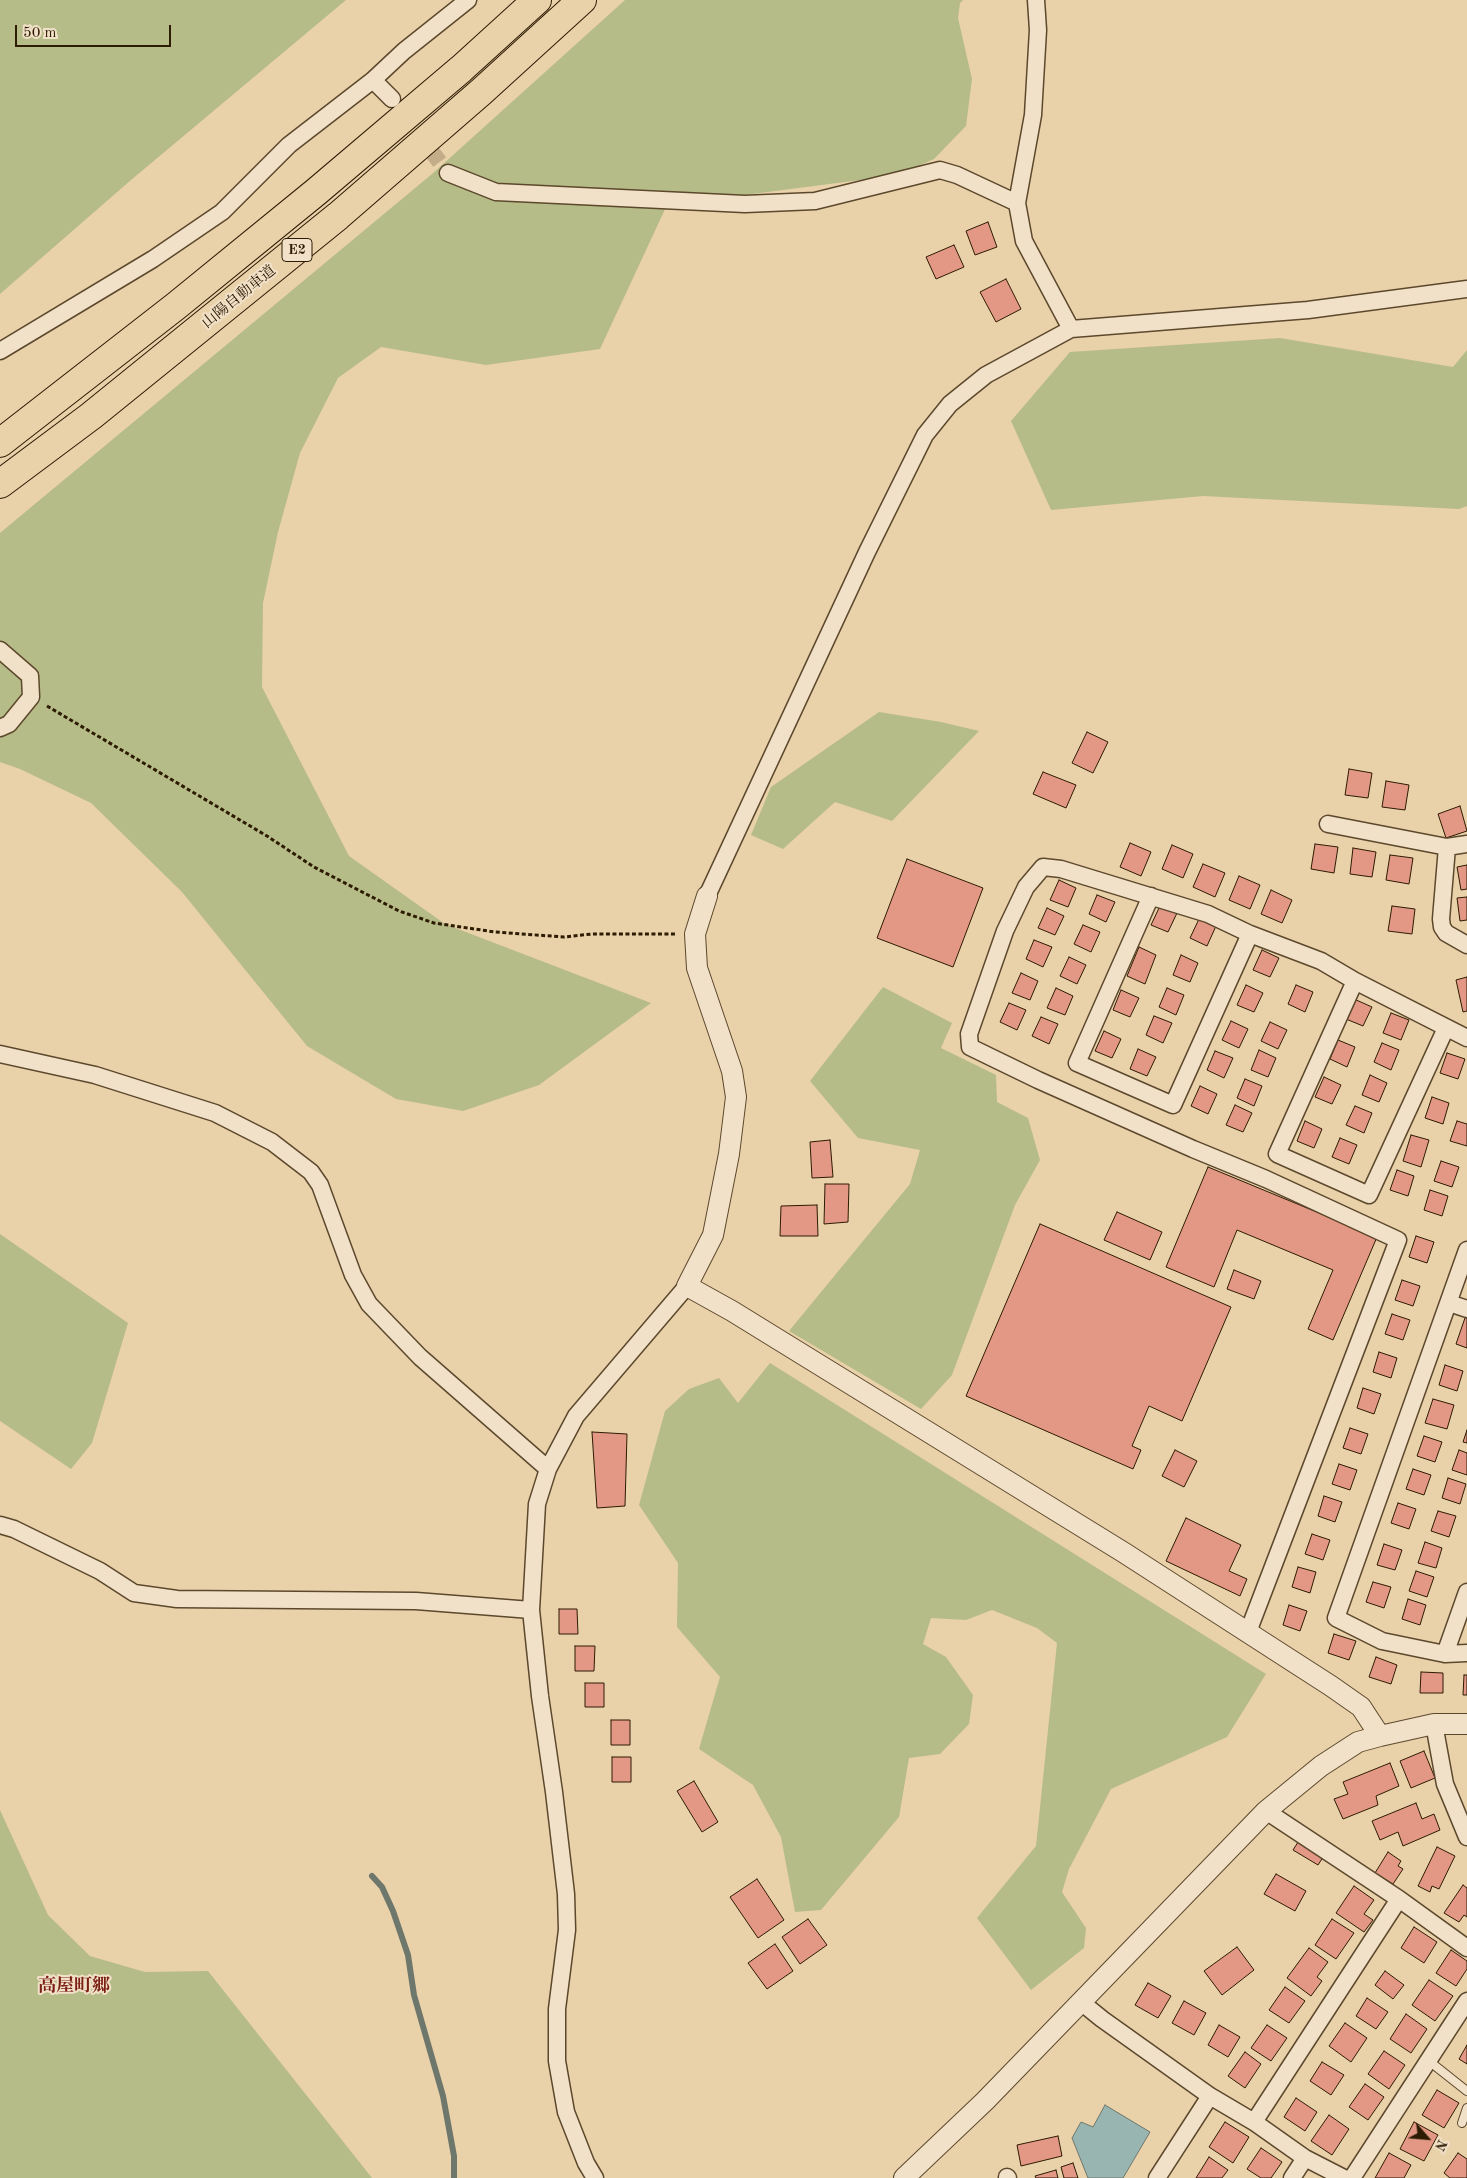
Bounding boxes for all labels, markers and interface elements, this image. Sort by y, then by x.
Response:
scale bar [18,15,174,47]
text: 50 m [23,26,57,41]
road number: E2 [282,238,312,262]
street label: 山陽自動車道 [198,262,280,332]
district label: 高屋町郷 [38,1975,110,1997]
north arrow [1402,2113,1452,2163]
text: N [1432,2137,1449,2153]

